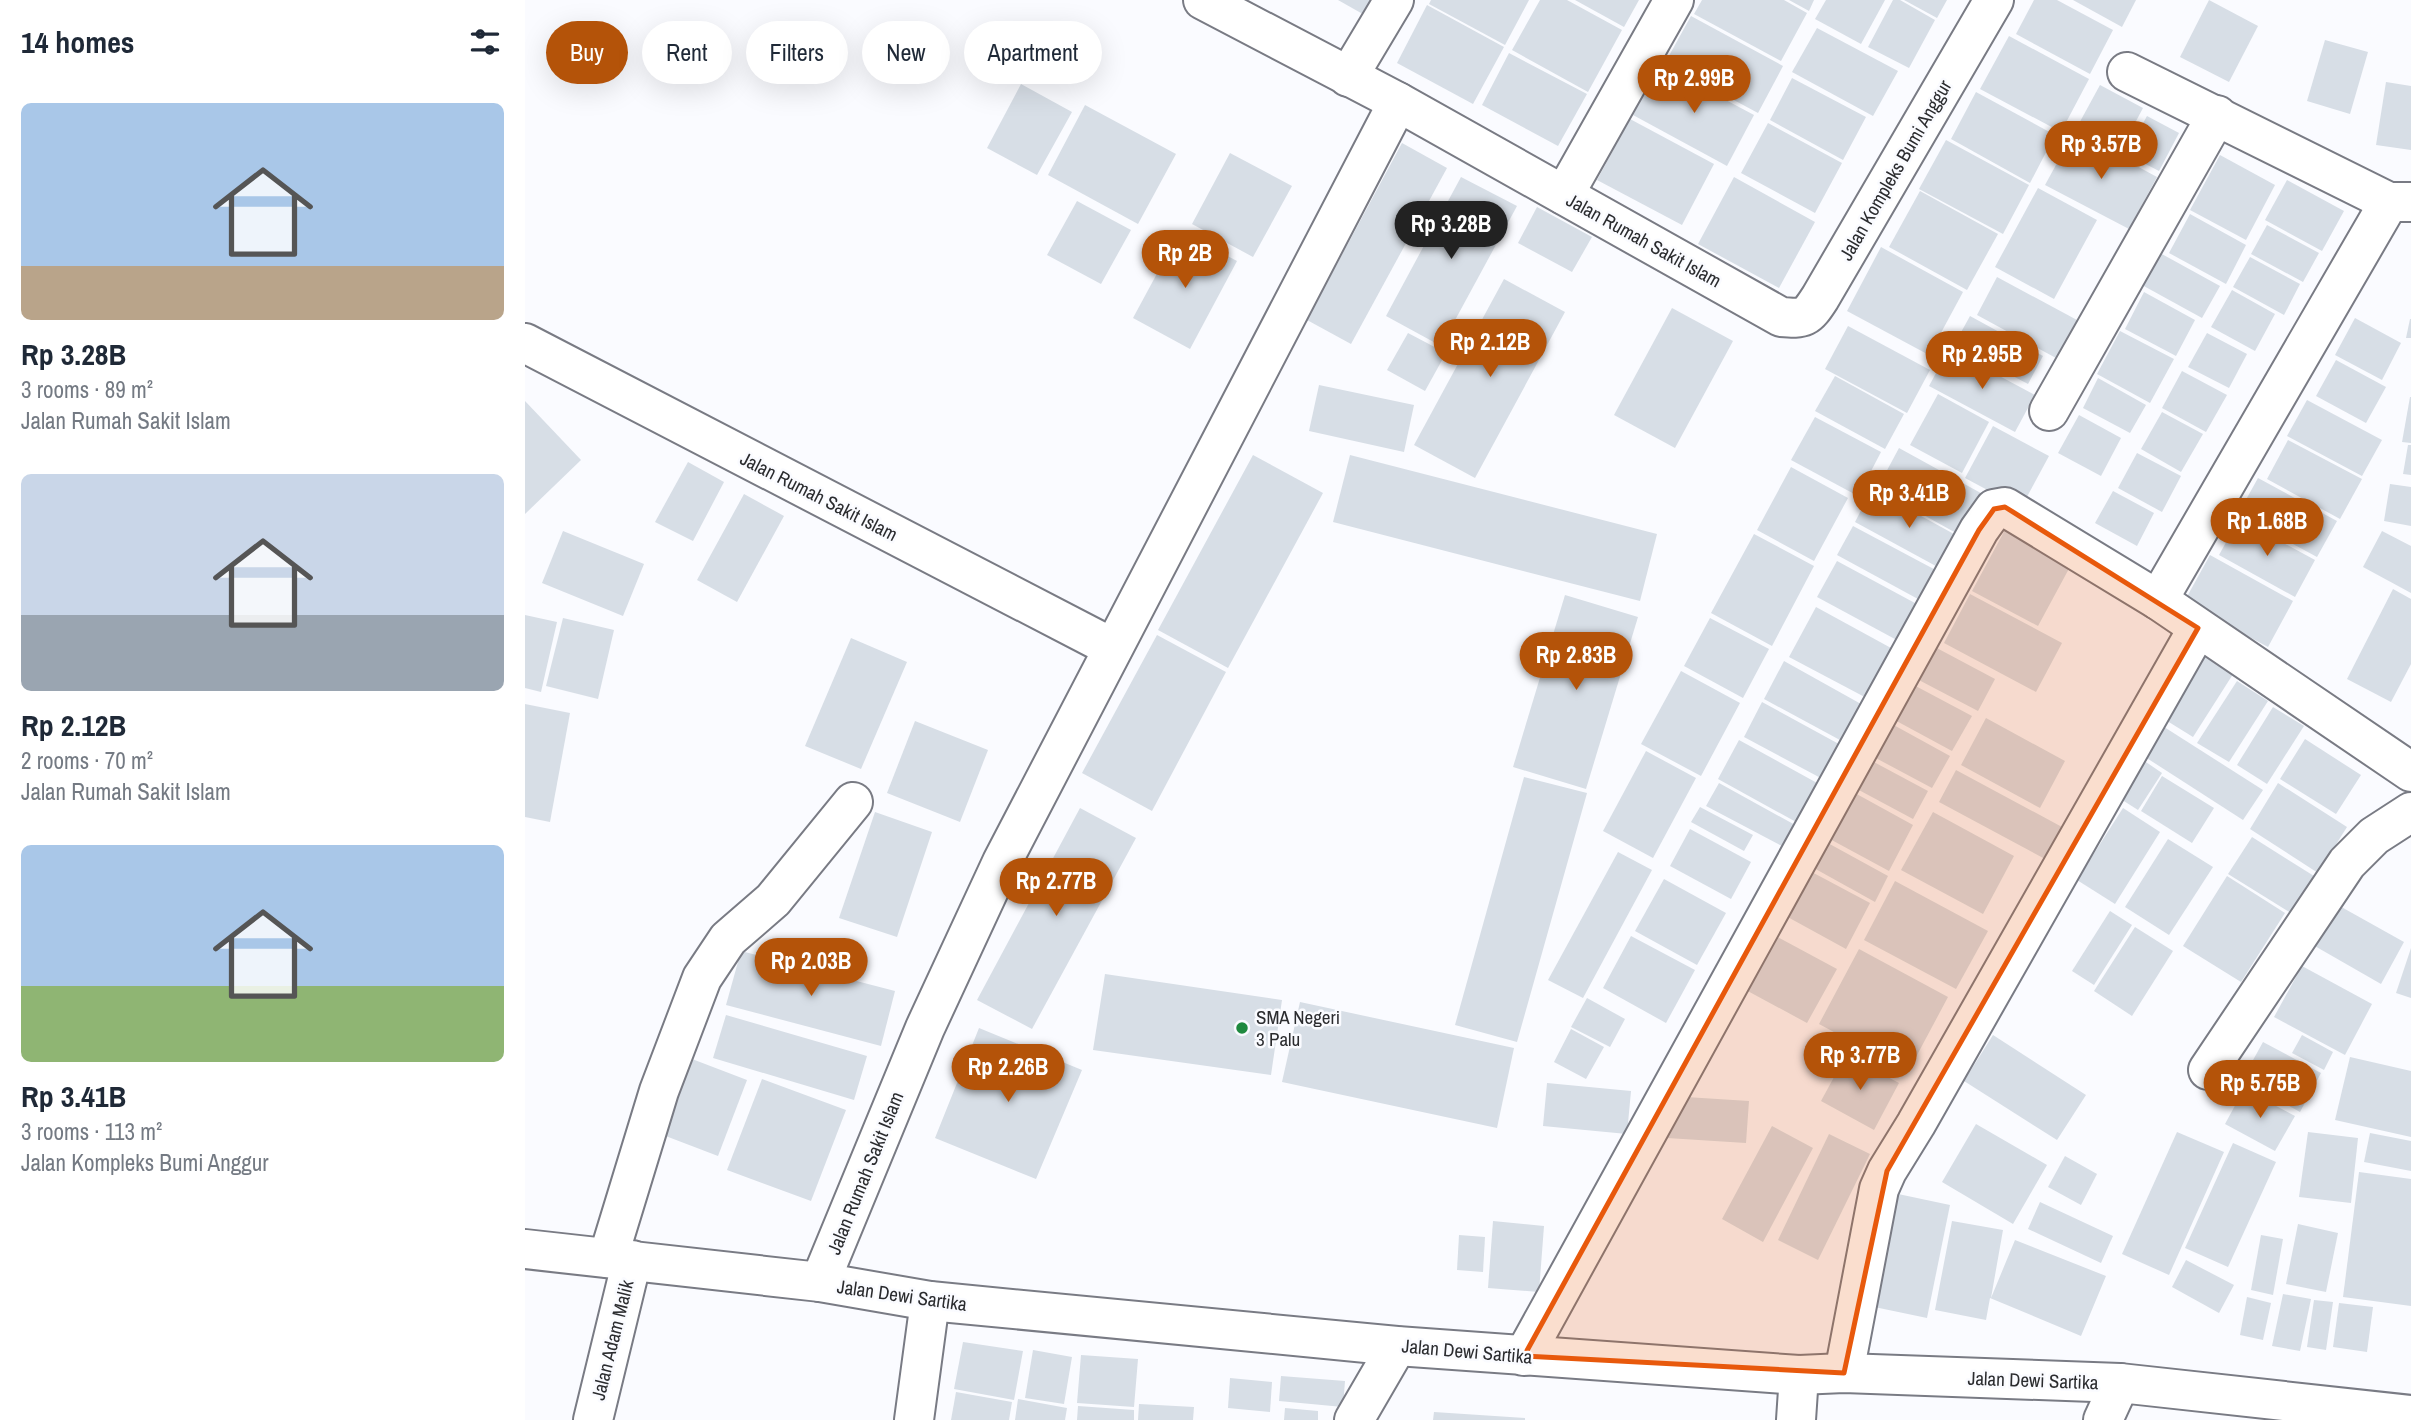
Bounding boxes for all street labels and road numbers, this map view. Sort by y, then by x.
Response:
street label: Jalan Kompleks Bumi Anggur [1833,74,1958,265]
street label: Jalan Rumah Sakit Islam [1562,187,1726,293]
street label: Jalan Rumah Sakit Islam [736,445,902,547]
street label: Jalan Rumah Sakit Islam [821,1088,909,1258]
street label: Jalan Dewi Sartika [835,1273,969,1317]
street label: Jalan Adam Malik [585,1277,640,1403]
street label: Jalan Dewi Sartika [1401,1332,1534,1370]
street label: Jalan Dewi Sartika [1967,1365,2099,1395]

